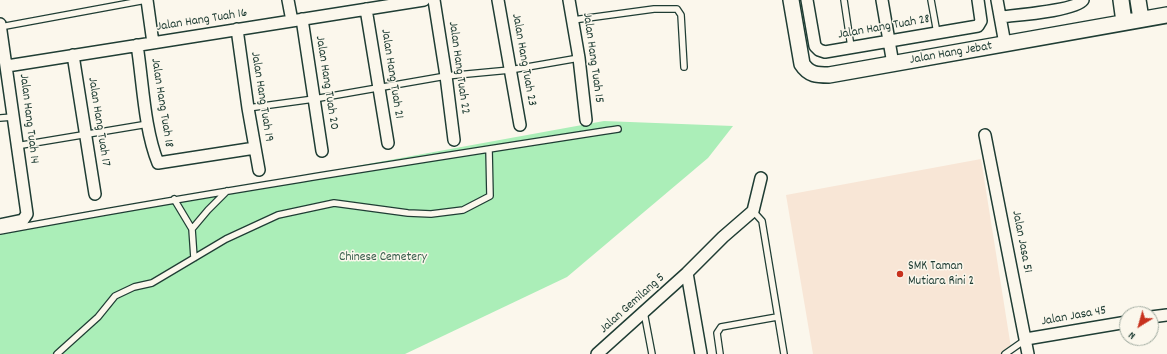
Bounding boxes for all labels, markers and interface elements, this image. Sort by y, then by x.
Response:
street label: Jalan Hang Tuah 16 [156,6,248,36]
street label: Jalan Hang Tuah 23 [507,12,539,108]
street label: Jalan Hang Tuah 15 [578,12,606,104]
street label: Jalan Hang Tuah 28 [837,12,931,44]
street label: Jalan Hang Tuah 22 [444,21,472,115]
street label: Jalan Hang Tuah 21 [376,28,406,120]
street label: Jalan Hang Tuah 20 [311,35,341,131]
street label: Jalan Hang Jebat [909,39,993,69]
street label: Jalan Hang Tuah 19 [246,51,276,143]
street label: Jalan Hang Tuah 18 [146,57,176,149]
street label: Jalan Hang Tuah 14 [15,73,41,165]
street label: Jalan Hang Tuah 17 [83,76,113,168]
street label: Jalan Jasa 51 [1007,209,1035,275]
park label: Chinese Cemetery [339,250,427,266]
place label: SMK Taman Mutiara Rini 2 [908,259,974,290]
marker: SMK Taman Mutiara Rini 2 [895,269,905,279]
street label: Jalan Gemilang 5 [597,271,669,337]
street label: Jalan Jasa 45 [1040,304,1108,330]
north arrow [1119,306,1159,346]
text: N [1125,327,1139,343]

